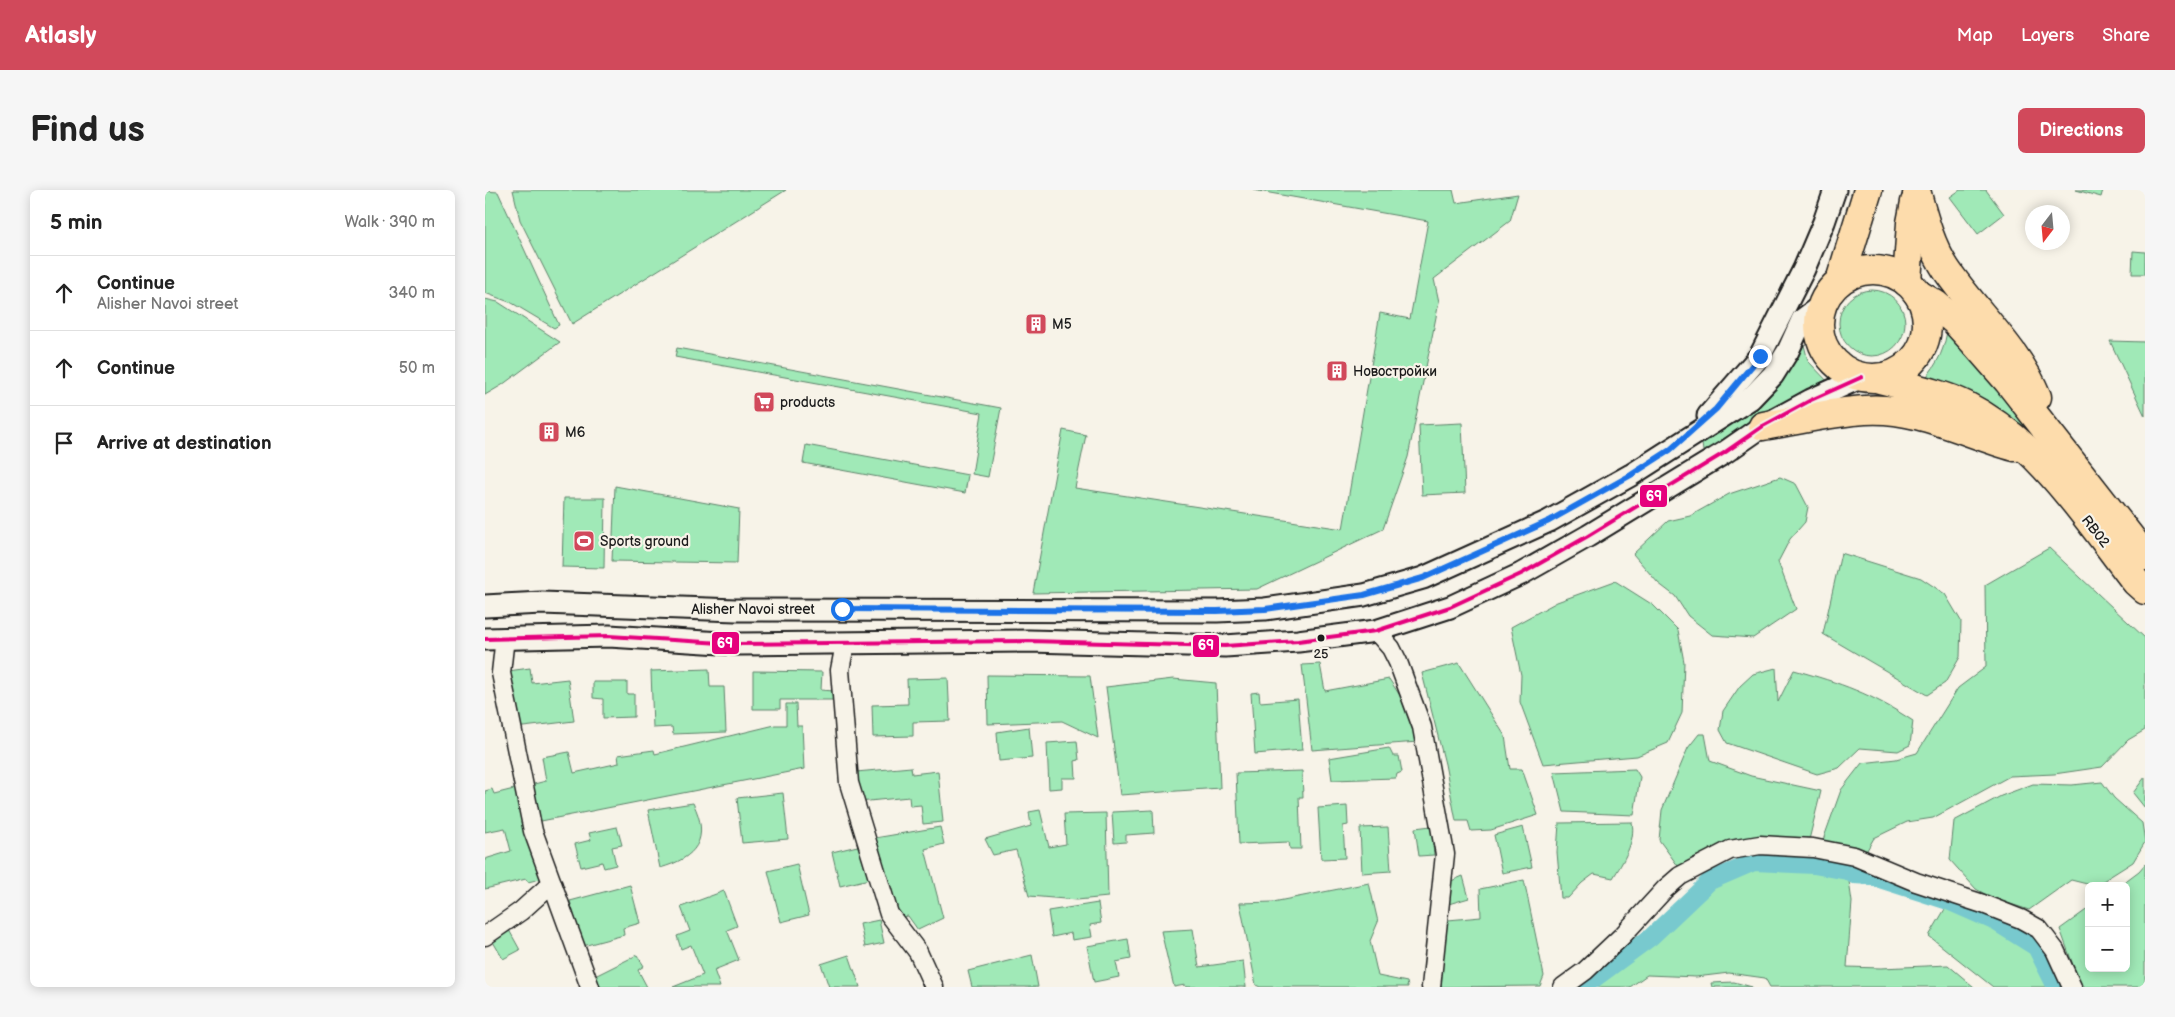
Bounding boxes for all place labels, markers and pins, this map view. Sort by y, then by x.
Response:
building icon: М5 [1024,312,1048,336]
place label: М5 [1052,316,1072,333]
building icon: Новостройки [1325,359,1349,383]
place label: Новостройки [1353,363,1437,380]
supermarket icon: products [752,390,776,414]
place label: products [780,394,835,411]
building icon: М6 [537,420,561,444]
place label: М6 [565,424,586,441]
sports icon: Sports ground [572,529,596,553]
place label: Sports ground [600,533,689,550]
marker: 25 [1316,633,1326,643]
place label: 25 [1313,646,1329,662]

